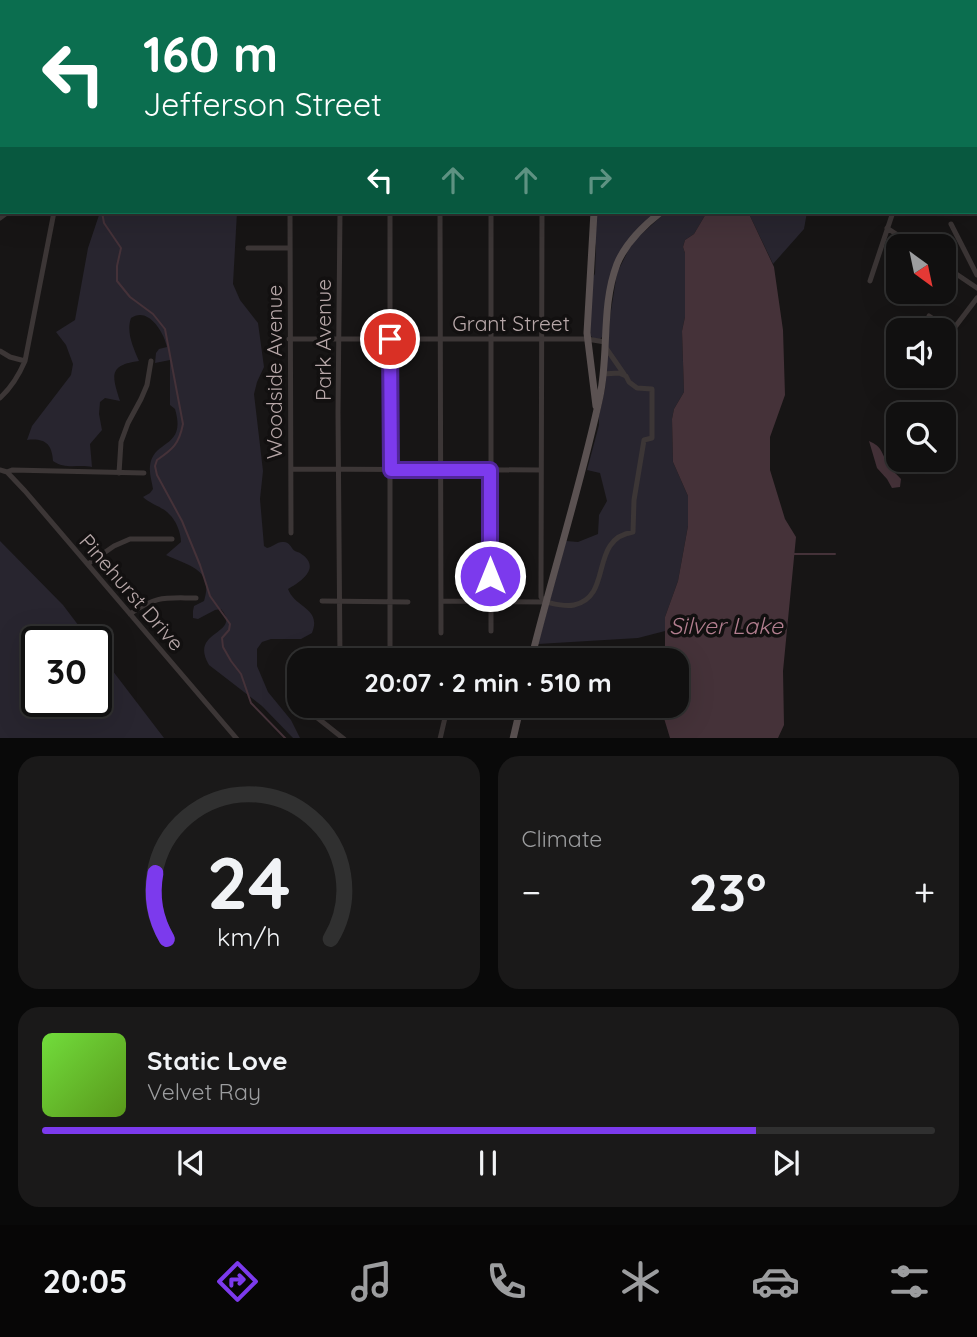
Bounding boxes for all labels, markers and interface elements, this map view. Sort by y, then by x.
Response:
text: 160 m [143,23,278,84]
icon: left [28,28,119,119]
text: Jefferson Street [143,84,382,124]
icon: left [361,161,399,199]
icon: ahead [434,161,472,199]
icon: ahead [507,161,545,199]
icon: right [580,161,618,199]
north arrow [886,234,956,304]
map controls [886,234,956,472]
street label: Park Avenue [310,279,336,401]
street label: Woodside Avenue [261,285,287,459]
pin [360,309,420,369]
street label: Grant Street [452,310,570,336]
button: sound [886,318,956,388]
icon: arrive [371,320,409,358]
button: search [886,402,956,472]
street label: Pinehurst Drive [74,528,190,656]
position arrow [453,539,527,613]
water label: Silver Lake [669,611,784,640]
speed limit sign: 30 [21,626,112,717]
text: 20:07 · 2 min · 510 m [364,666,612,699]
text: Climate [522,824,602,853]
text: 24 [207,836,291,927]
text: 23° [688,859,766,924]
text: − [522,868,541,916]
text: + [914,868,935,916]
text: km/h [217,920,280,951]
text: Static Love [147,1044,288,1077]
text: Velvet Ray [147,1077,261,1106]
icon: previous [172,1144,210,1182]
icon: pause [469,1144,507,1182]
icon: next [767,1144,805,1182]
icon: directions [213,1257,262,1306]
icon: music [347,1257,396,1306]
icon: phone [482,1257,531,1306]
icon: climate [616,1257,665,1306]
icon: car [751,1257,800,1306]
icon: filters [885,1257,934,1306]
text: 20:05 [43,1261,127,1301]

